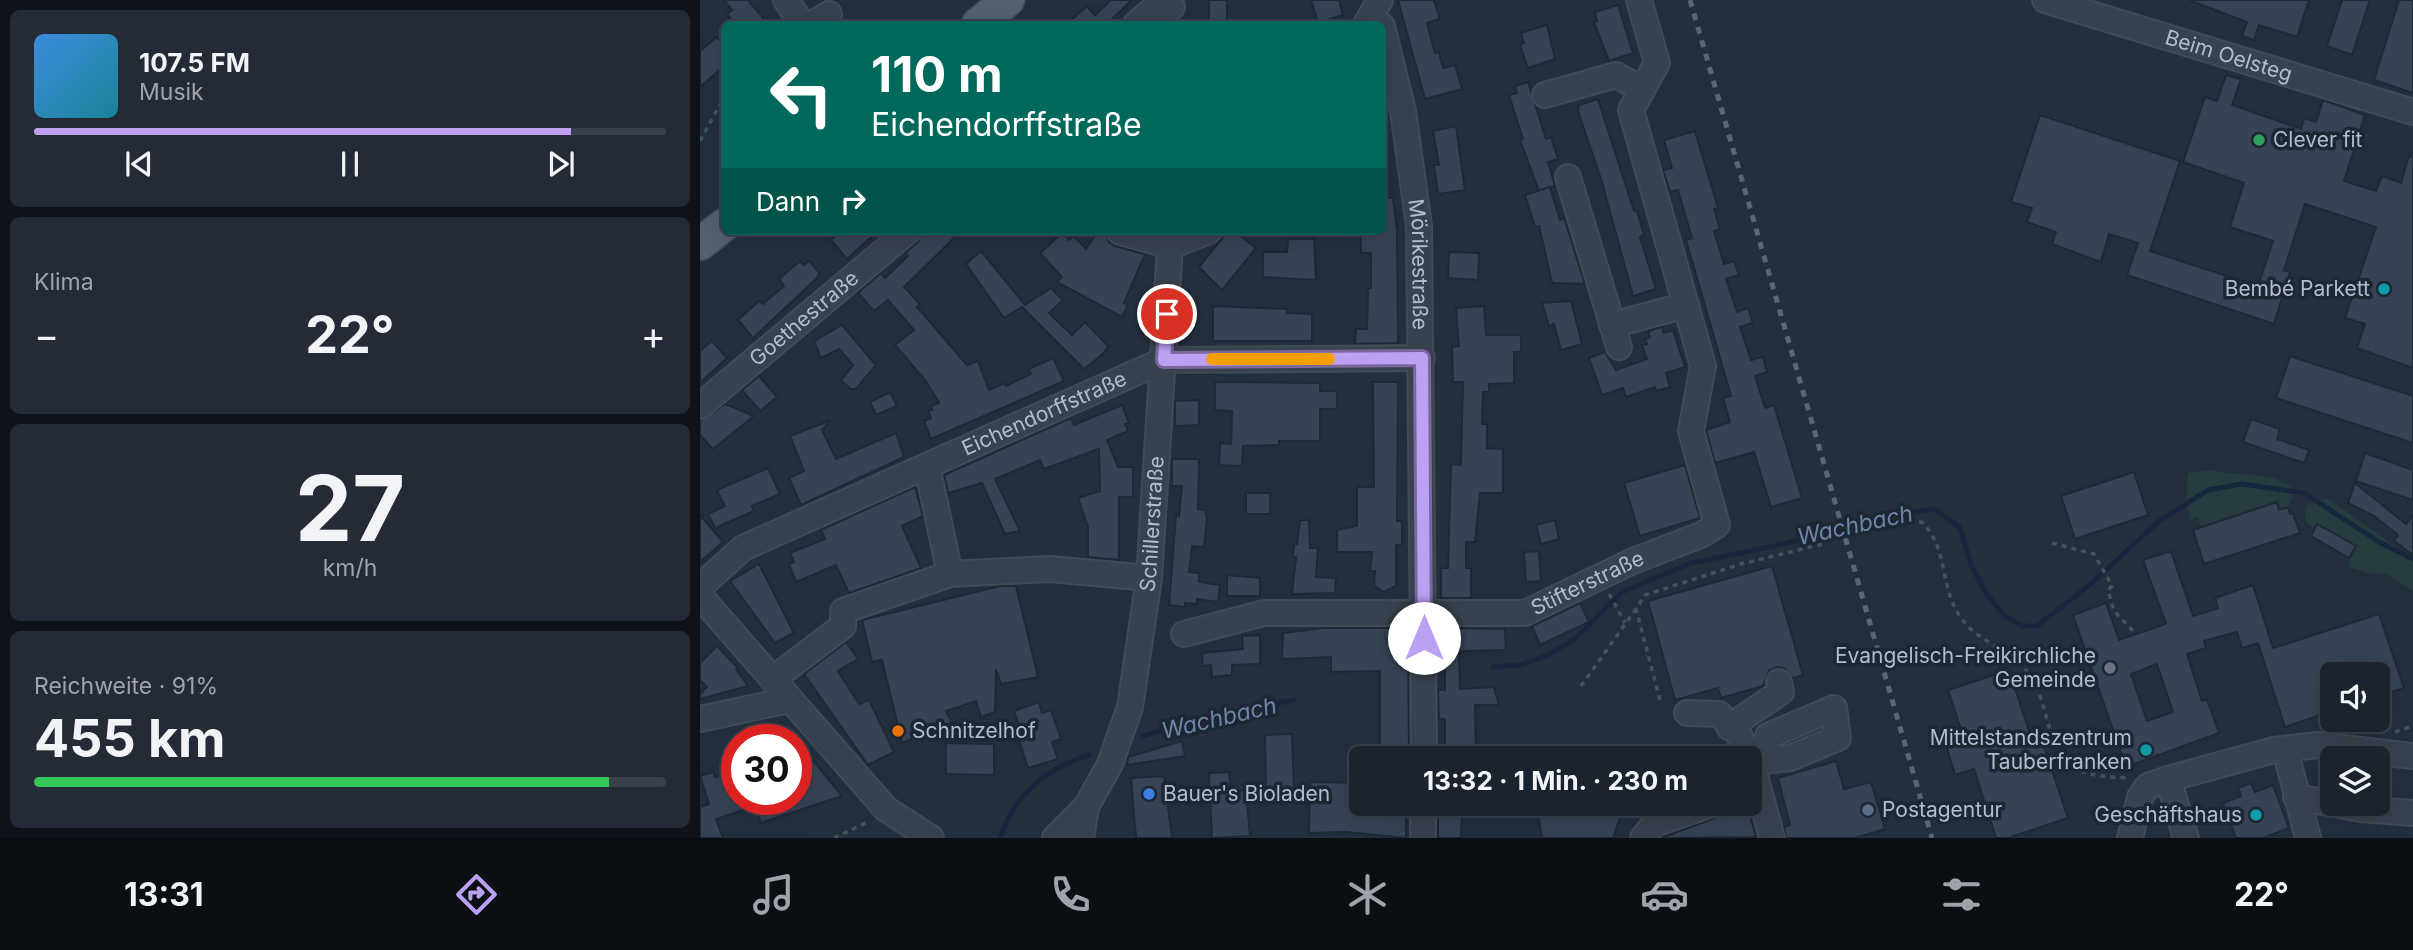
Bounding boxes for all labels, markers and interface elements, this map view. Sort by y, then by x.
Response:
street label: Beim Oelsteg [2162,24,2295,87]
text: 110 m [871,45,1003,104]
text: 107.5 FM [139,47,250,78]
icon: left [756,49,847,140]
text: Musik [139,78,204,106]
text: Eichendorffstraße [871,105,1142,144]
place label: Clever fit [2273,127,2363,152]
marker: Clever fit [2251,132,2267,148]
icon: previous [120,145,158,183]
icon: pause [331,145,369,183]
icon: next [542,145,580,183]
icon: right [834,182,872,220]
text: Dann [756,186,820,217]
street label: Mörikestraße [1403,197,1433,330]
street label: Goethestraße [744,265,863,371]
text: Klima [34,268,94,296]
place label: Bembé Parkett [2225,276,2370,301]
marker: Bembé Parkett [2376,281,2392,297]
pin [1137,284,1197,344]
icon: arrive [1148,295,1186,333]
text: 22° [305,303,395,366]
text: − [34,312,59,358]
text: + [641,312,666,358]
street label: Eichendorffstraße [958,365,1130,461]
text: 27 [295,453,405,563]
street label: Schillerstraße [1134,455,1169,594]
water label: Wachbach [1795,499,1915,551]
street label: Stifterstraße [1527,545,1647,620]
text: km/h [323,554,377,582]
position arrow [1387,601,1461,675]
place label: Evangelisch-Freikirchliche Gemeinde [1835,643,2096,692]
marker: Evangelisch-Freikirchliche Gemeinde [2102,660,2118,676]
map controls [2320,662,2390,816]
button: sound [2320,662,2390,732]
text: Reichweite · 91% [34,672,218,700]
water label: Wachbach [1159,691,1279,745]
text: 455 km [34,707,226,770]
place label: Schnitzelhof [912,718,1036,743]
marker: Schnitzelhof [890,723,906,739]
speed limit sign: 30 [721,724,812,815]
place label: Mittelstandszentrum Tauberfranken [1930,725,2132,774]
marker: Mittelstandszentrum Tauberfranken [2138,742,2154,758]
button: layers [2320,746,2390,816]
text: 13:32 · 1 Min. · 230 m [1423,765,1688,796]
place label: Bauer's Bioladen [1163,781,1330,806]
marker: Bauer's Bioladen [1141,786,1157,802]
place label: Postagentur [1882,797,2003,822]
marker: Postagentur [1860,802,1876,818]
place label: Geschäftshaus [2094,802,2242,827]
marker: Geschäftshaus [2248,807,2264,823]
icon: directions [452,870,501,919]
icon: music [749,870,798,919]
icon: phone [1046,870,1095,919]
icon: climate [1343,870,1392,919]
icon: car [1640,870,1689,919]
icon: filters [1937,870,1986,919]
text: 13:31 [124,875,204,914]
text: 22° [2234,875,2289,914]

